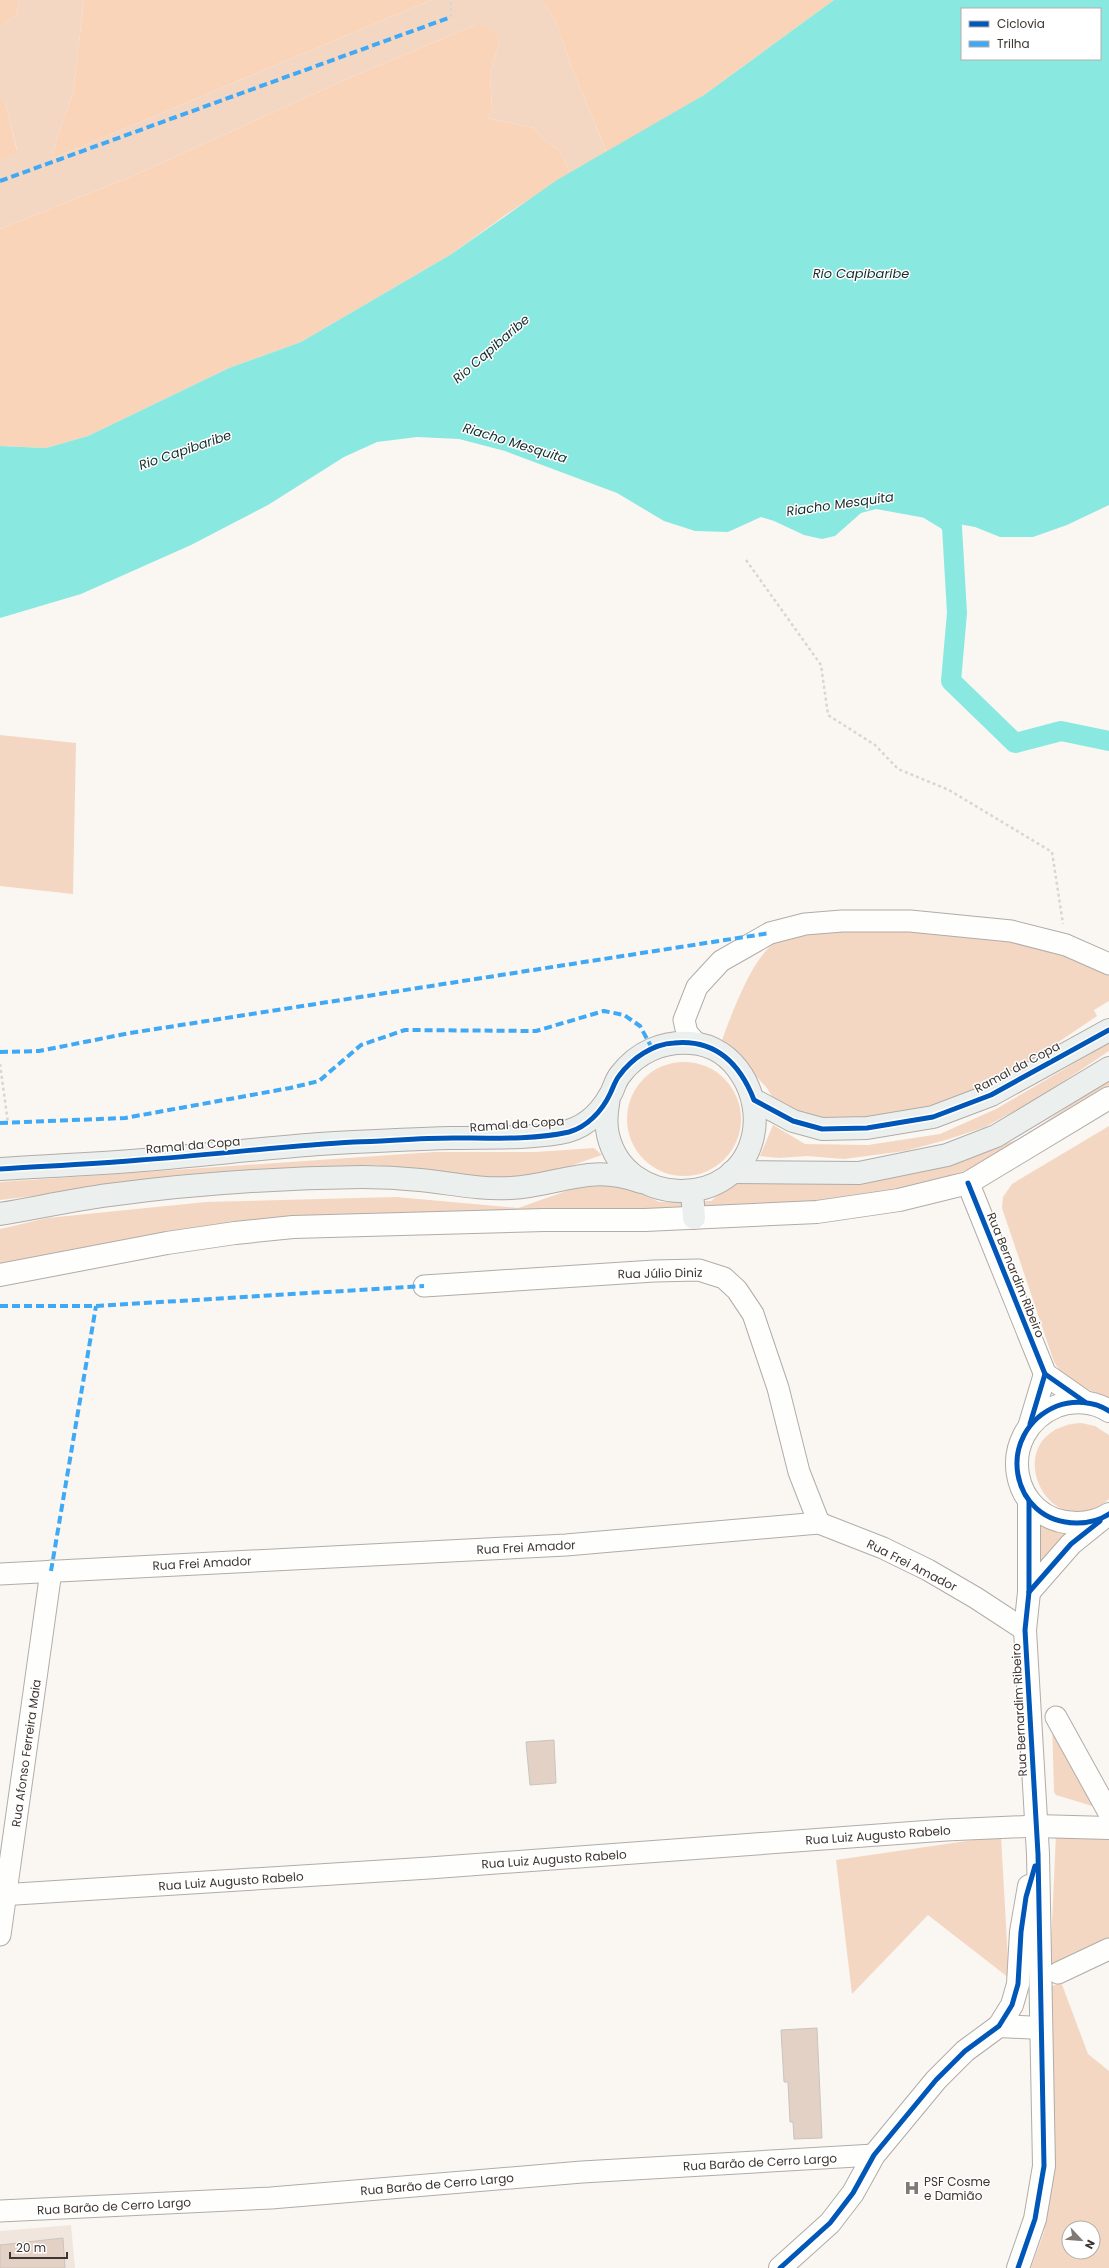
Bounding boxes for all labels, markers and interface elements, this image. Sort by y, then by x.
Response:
legend [961,8,1101,60]
text: Ciclovia [997,15,1045,32]
text: Trilha [997,35,1030,52]
water label: Rio Capibaribe [813,264,909,283]
water label: Rio Capibaribe [448,310,534,388]
water label: Riacho Mesquita [460,418,570,468]
water label: Rio Capibaribe [136,425,234,475]
water label: Riacho Mesquita [785,487,895,521]
street label: Ramal da Copa [971,1037,1063,1097]
street label: Ramal da Copa [469,1112,565,1136]
street label: Ramal da Copa [145,1132,241,1158]
street label: Rua Bernardim Ribeiro [983,1210,1049,1340]
street label: Rua Júlio Diniz [618,1264,702,1282]
street label: Rua Frei Amador [864,1535,961,1595]
street label: Rua Frei Amador [476,1536,577,1558]
street label: Rua Frei Amador [152,1552,253,1574]
street label: Rua Bernardim Ribeiro [1007,1643,1031,1777]
street label: Rua Afonso Ferreira Maia [7,1678,45,1828]
street label: Rua Luiz Augusto Rabelo [805,1821,951,1849]
street label: Rua Luiz Augusto Rabelo [481,1845,627,1873]
street label: Rua Luiz Augusto Rabelo [158,1867,304,1895]
street label: Rua Barão de Cerro Largo [683,2149,838,2175]
street label: Rua Barão de Cerro Largo [360,2169,515,2199]
place label: PSF Cosme e Damião [924,2173,990,2204]
hospital icon: PSF Cosme e Damião [903,2179,921,2197]
street label: Rua Barão de Cerro Largo [37,2193,192,2219]
north arrow [1061,2220,1101,2260]
scale bar [10,2234,67,2260]
text: N [1081,2237,1099,2252]
text: 20 m [16,2239,46,2256]

